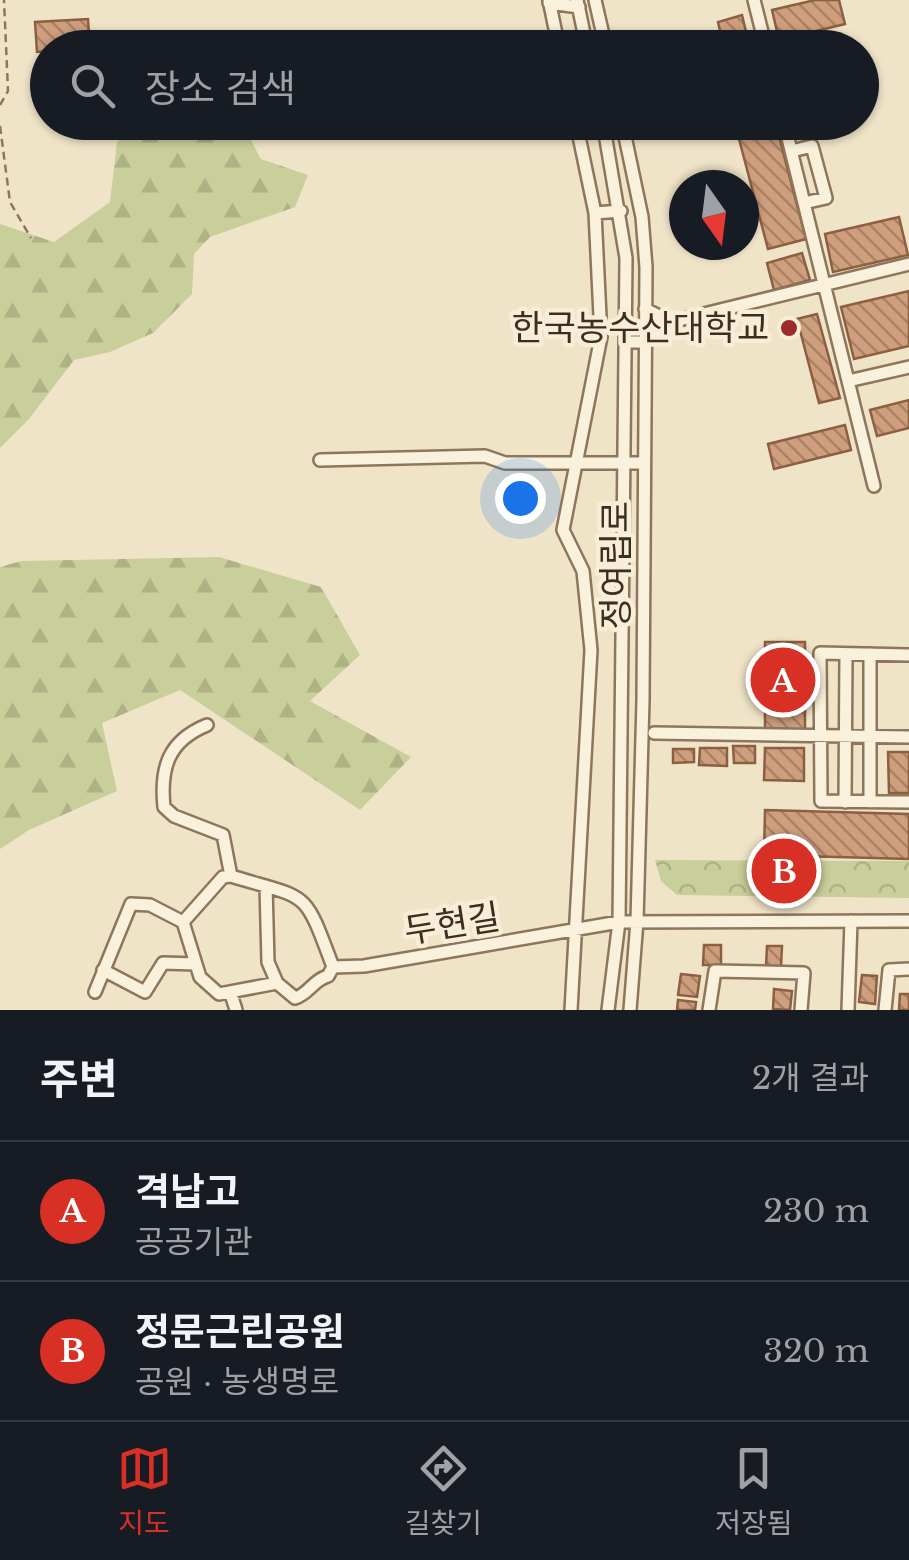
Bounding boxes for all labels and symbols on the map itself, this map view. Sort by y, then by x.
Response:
north arrow [669,170,759,260]
place label: 한국농수산대학교 [511,306,769,349]
marker: 한국농수산대학교 [778,317,800,339]
your location [495,473,546,524]
street label: 정여립로 [594,501,637,629]
pin: A [750,642,816,718]
pin: B [752,834,816,908]
street label: 두현길 [401,895,503,952]

